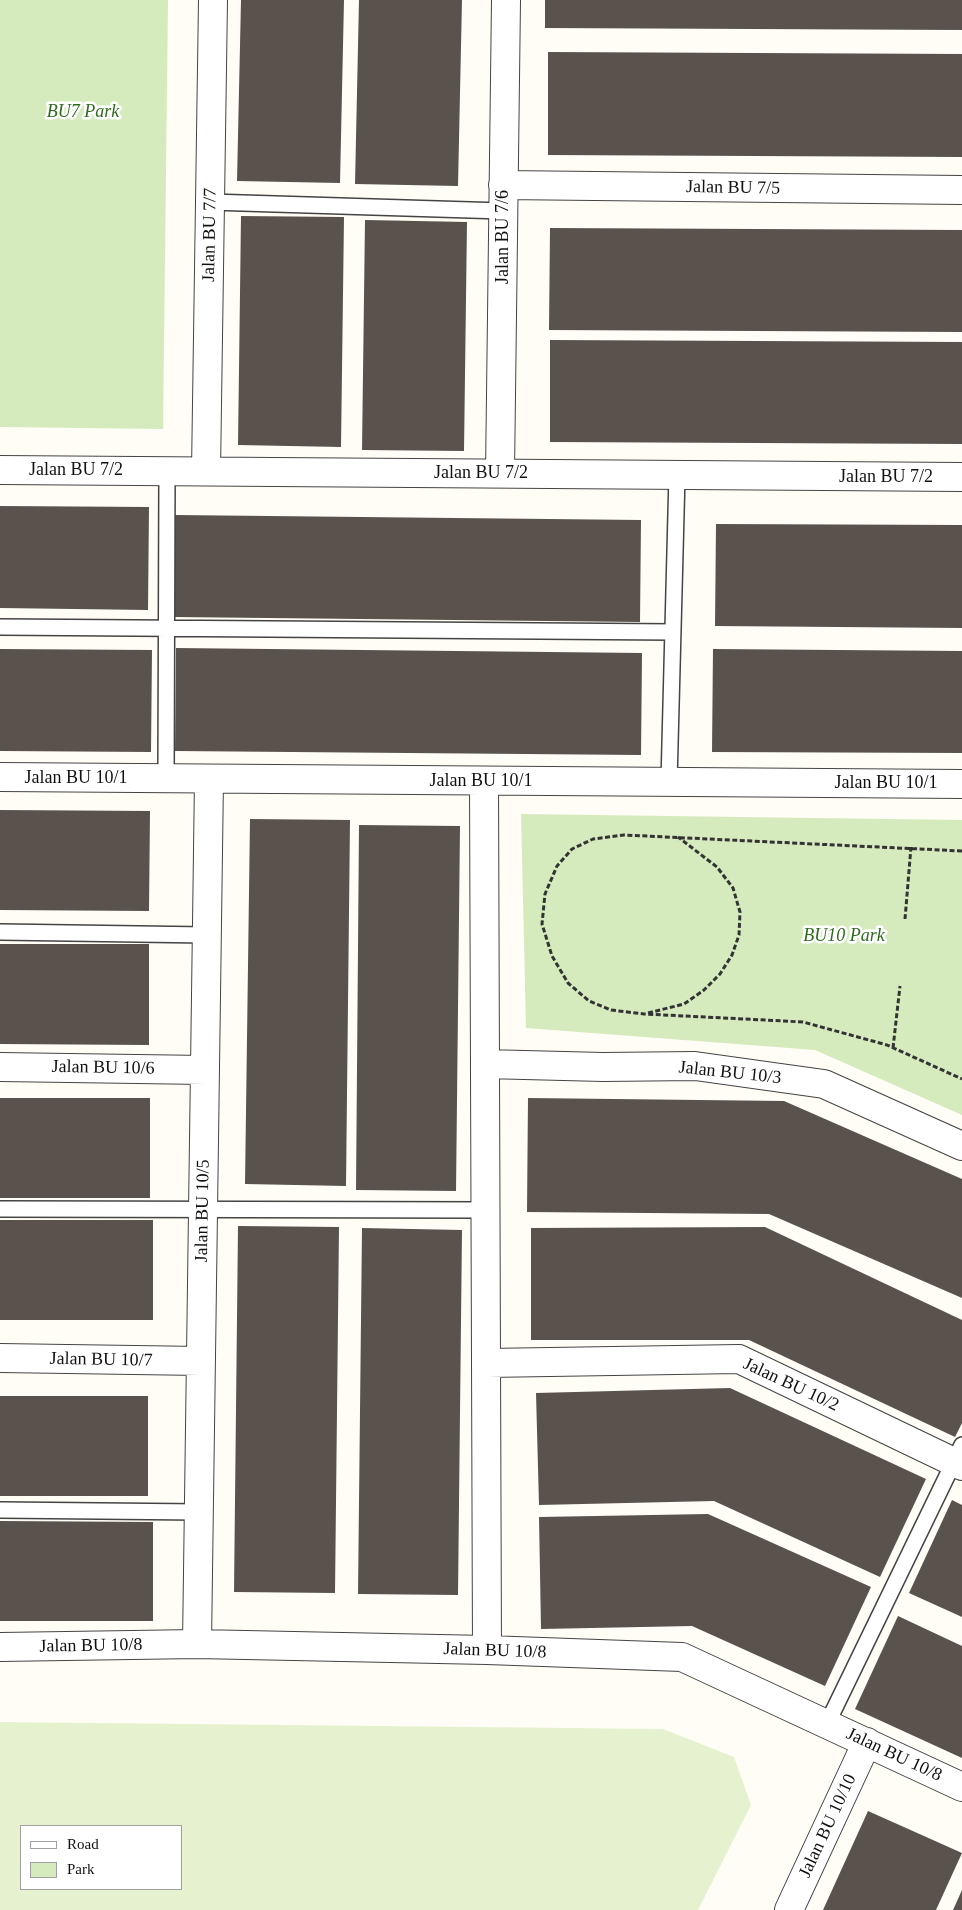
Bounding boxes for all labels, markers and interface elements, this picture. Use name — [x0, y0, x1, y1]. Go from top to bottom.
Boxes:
park label: BU7 Park — [47, 101, 119, 123]
street label: Jalan BU 7/5 — [686, 176, 780, 200]
street label: Jalan BU 7/7 — [198, 188, 222, 282]
street label: Jalan BU 7/6 — [492, 190, 514, 284]
street label: Jalan BU 7/2 — [29, 459, 123, 481]
street label: Jalan BU 7/2 — [434, 462, 528, 484]
street label: Jalan BU 7/2 — [839, 466, 933, 488]
street label: Jalan BU 10/1 — [25, 767, 127, 789]
street label: Jalan BU 10/1 — [430, 770, 532, 792]
street label: Jalan BU 10/1 — [835, 772, 937, 794]
park label: BU10 Park — [803, 925, 885, 947]
street label: Jalan BU 10/6 — [51, 1056, 155, 1080]
street label: Jalan BU 10/3 — [678, 1057, 782, 1089]
street label: Jalan BU 10/5 — [191, 1159, 215, 1263]
street label: Jalan BU 10/7 — [49, 1348, 153, 1372]
street label: Jalan BU 10/2 — [740, 1353, 842, 1417]
street label: Jalan BU 10/8 — [39, 1634, 143, 1658]
street label: Jalan BU 10/8 — [443, 1638, 547, 1664]
street label: Jalan BU 10/8 — [843, 1723, 945, 1787]
street label: Jalan BU 10/10 — [795, 1771, 861, 1881]
legend — [20, 1825, 182, 1890]
text: Road — [67, 1836, 99, 1852]
text: Park — [67, 1861, 95, 1877]

